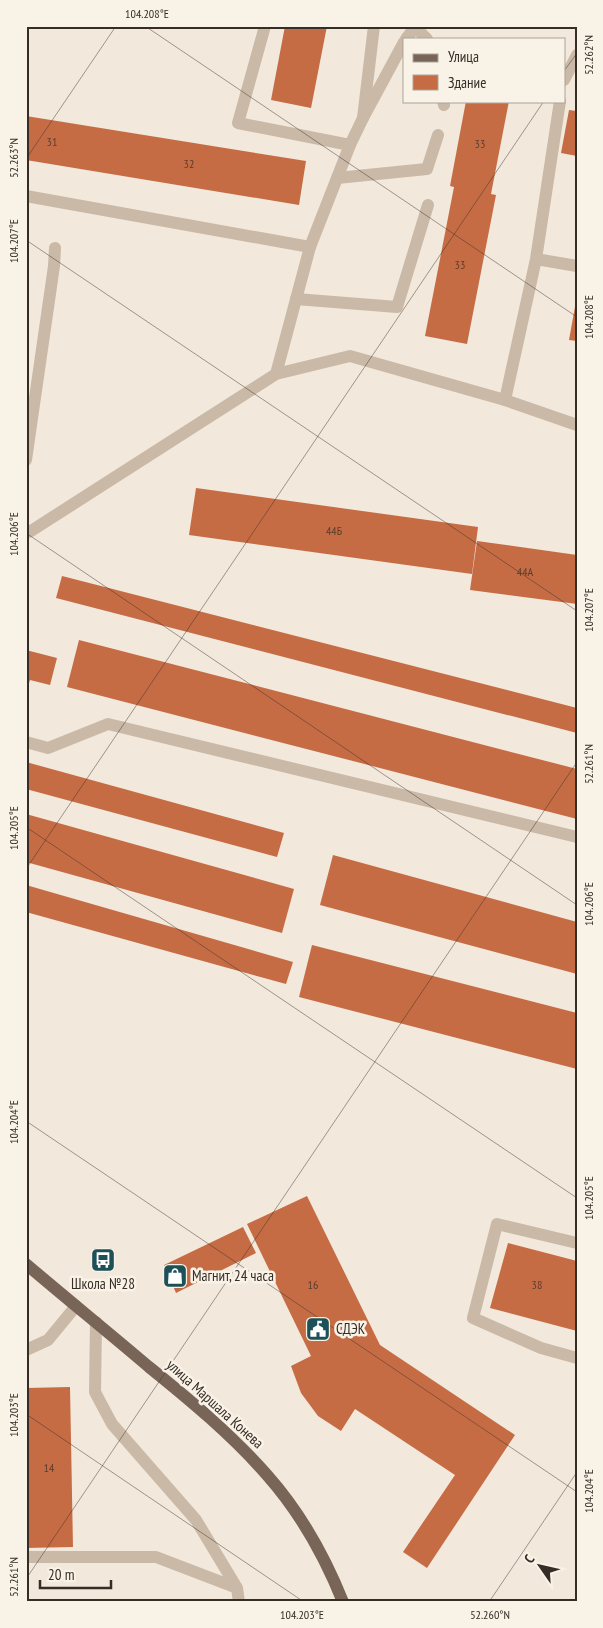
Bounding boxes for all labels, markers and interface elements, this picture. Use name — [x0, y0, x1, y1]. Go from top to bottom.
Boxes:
text: 104.208°E — [125, 6, 169, 21]
text: 52.262°N — [581, 35, 596, 75]
legend — [403, 38, 566, 102]
text: Улица — [448, 47, 479, 66]
text: Здание — [448, 73, 486, 92]
house number: 31 — [47, 134, 57, 149]
house number: 33 — [475, 136, 485, 151]
text: 52.263°N — [6, 138, 21, 178]
house number: 32 — [184, 156, 194, 171]
text: 104.207°E — [6, 219, 21, 263]
house number: 33 — [455, 257, 465, 272]
text: 104.208°E — [581, 295, 596, 339]
text: 104.206°E — [6, 512, 21, 556]
house number: 44Б — [326, 523, 342, 538]
house number: 44А — [517, 564, 534, 579]
text: 104.207°E — [581, 588, 596, 632]
text: 52.261°N — [581, 744, 596, 784]
text: 104.205°E — [6, 806, 21, 850]
text: 104.206°E — [581, 882, 596, 926]
text: 104.204°E — [6, 1100, 21, 1144]
text: 104.205°E — [581, 1176, 596, 1220]
bus stop icon: Школа №28 — [90, 1247, 116, 1273]
shop icon: Магнит, 24 часа — [162, 1263, 188, 1289]
place label: Магнит, 24 часа — [192, 1266, 274, 1285]
place label: Школа №28 — [71, 1274, 135, 1293]
house number: 16 — [308, 1277, 318, 1292]
house number: 38 — [532, 1277, 542, 1292]
public building icon: СДЭК — [305, 1316, 331, 1342]
place label: СДЭК — [336, 1319, 366, 1338]
street label: улица Маршала Конева — [163, 1355, 268, 1452]
text: 104.203°E — [6, 1393, 21, 1437]
house number: 14 — [44, 1460, 55, 1475]
text: 104.204°E — [581, 1469, 596, 1513]
north arrow — [516, 1540, 566, 1590]
text: С — [520, 1551, 539, 1566]
text: 52.261°N — [6, 1557, 21, 1597]
scale bar — [40, 1558, 111, 1590]
text: 20 m — [48, 1565, 74, 1584]
text: 104.203°E — [280, 1607, 324, 1622]
text: 52.260°N — [470, 1607, 510, 1622]

